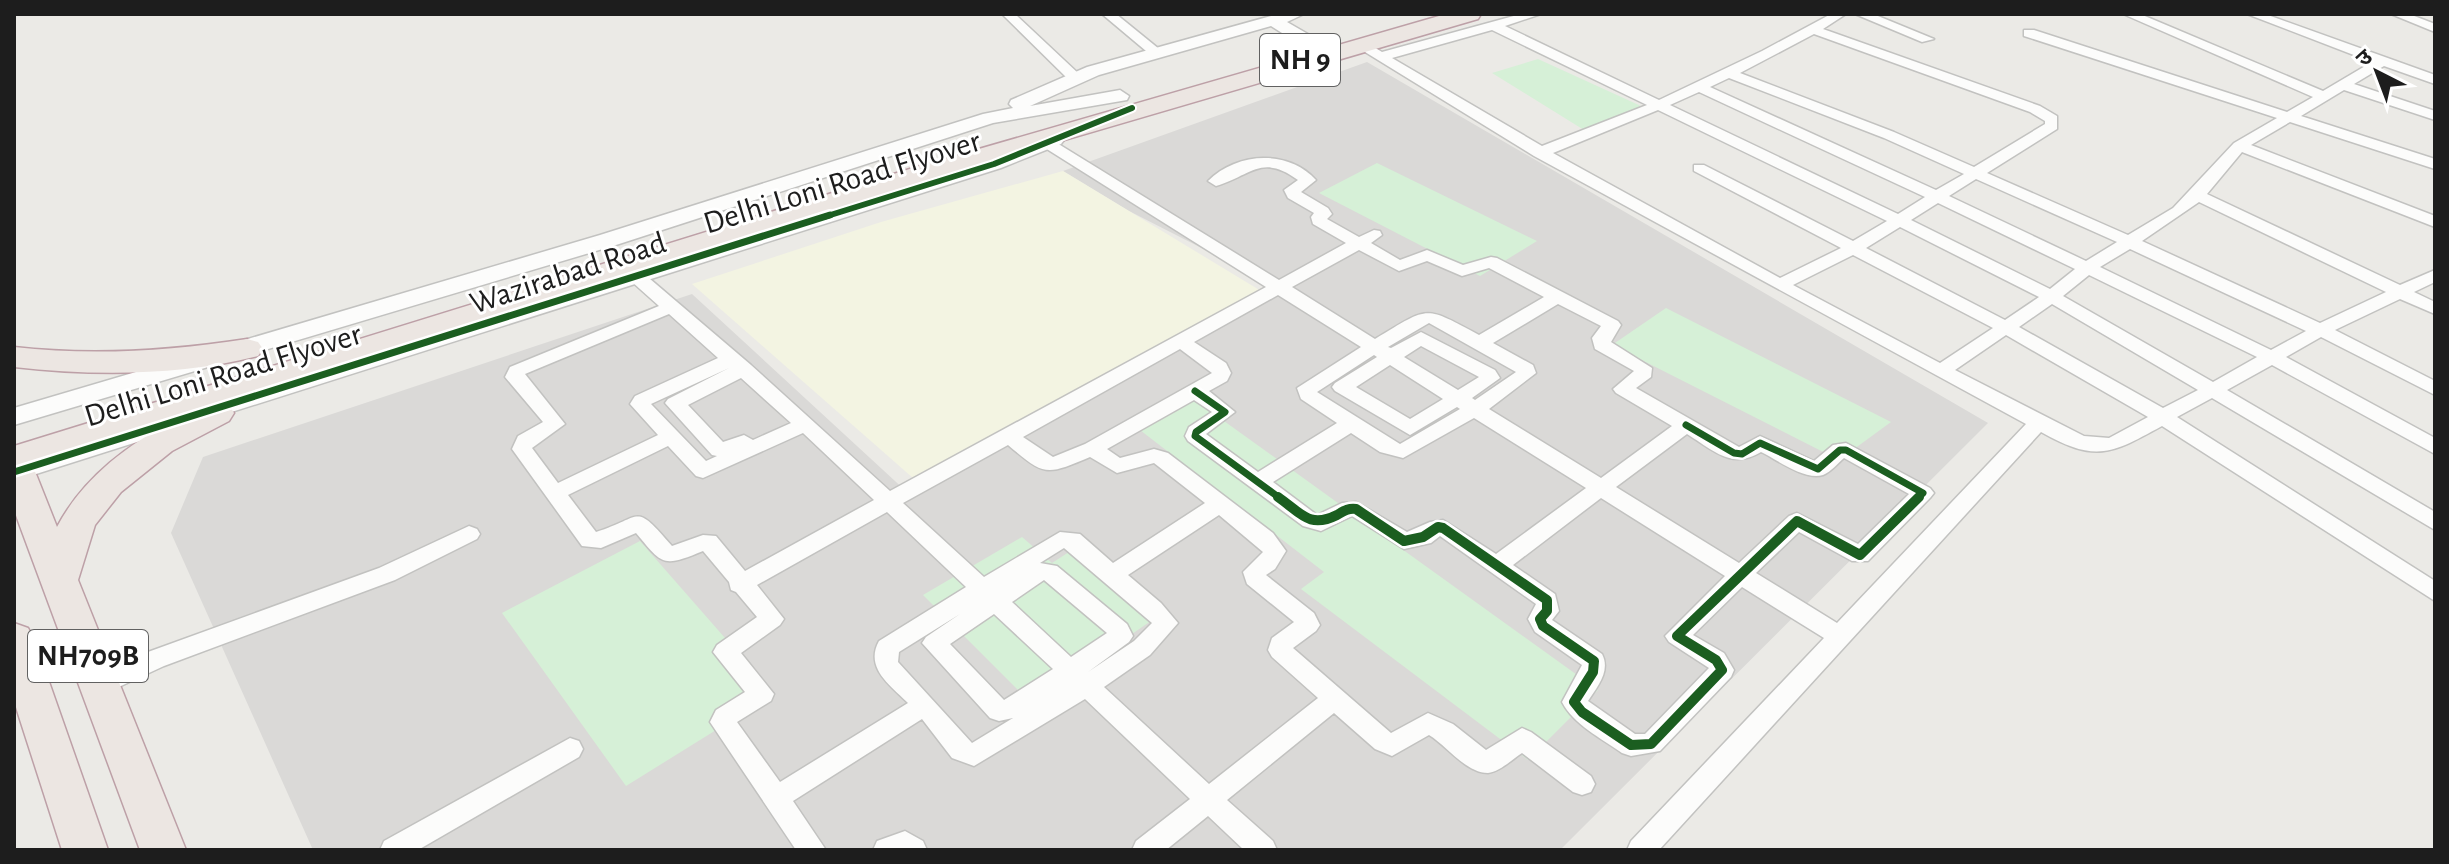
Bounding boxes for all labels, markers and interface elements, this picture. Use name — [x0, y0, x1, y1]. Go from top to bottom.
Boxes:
north arrow — [2337, 32, 2417, 112]
road number: NH 9 — [1260, 34, 1340, 86]
text: उ — [2352, 45, 2377, 70]
street label: Delhi Loni Road Flyover — [700, 124, 985, 239]
street label: Wazirabad Road — [466, 226, 670, 320]
street label: Delhi Loni Road Flyover — [81, 317, 366, 432]
road number: NH709B — [28, 630, 148, 682]

